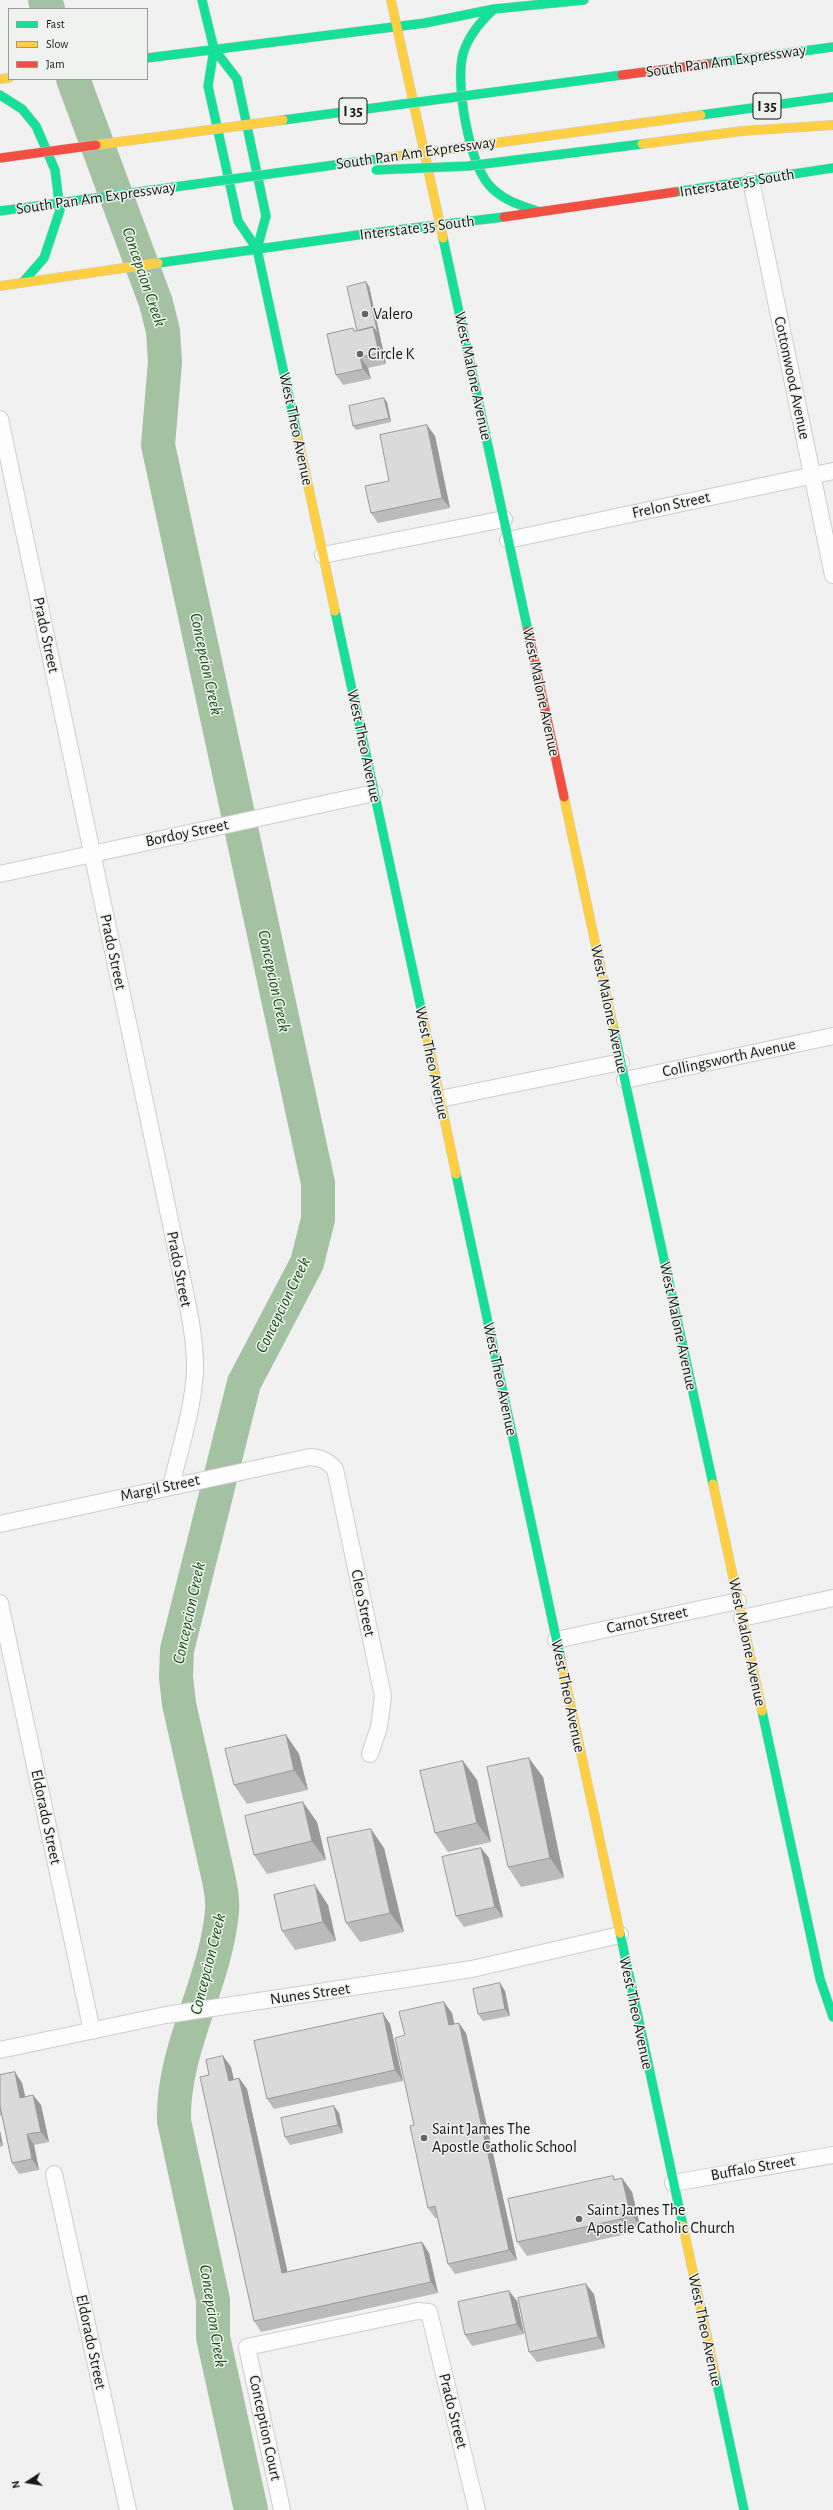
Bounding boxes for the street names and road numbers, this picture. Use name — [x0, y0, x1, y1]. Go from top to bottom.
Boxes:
street label: South Pan Am Expressway — [645, 40, 807, 82]
road number: I 35 — [753, 93, 781, 119]
road number: I 35 — [339, 98, 367, 124]
street label: South Pan Am Expressway — [335, 132, 497, 174]
street label: Interstate 35 South — [678, 164, 796, 202]
street label: South Pan Am Expressway — [15, 177, 177, 219]
street label: Interstate 35 South — [358, 211, 476, 245]
street label: West Malone Avenue — [450, 310, 496, 442]
street label: Cottonwood Avenue — [770, 315, 814, 441]
street label: West Theo Avenue — [275, 371, 317, 487]
street label: Frelon Street — [630, 487, 712, 523]
street label: Prado Street — [29, 595, 63, 675]
street label: West Malone Avenue — [518, 626, 564, 758]
street label: West Theo Avenue — [343, 688, 385, 804]
street label: Bordoy Street — [144, 815, 230, 851]
street label: Prado Street — [96, 912, 130, 992]
street label: West Malone Avenue — [586, 943, 632, 1075]
street label: West Theo Avenue — [411, 1005, 453, 1121]
street label: Collingsworth Avenue — [661, 1035, 797, 1081]
street label: Prado Street — [162, 1229, 196, 1309]
street label: West Malone Avenue — [655, 1260, 701, 1392]
street label: West Theo Avenue — [479, 1321, 521, 1437]
street label: Margil Street — [118, 1470, 202, 1506]
street label: Cleo Street — [347, 1568, 379, 1638]
street label: West Malone Avenue — [724, 1576, 770, 1708]
street label: Carnot Street — [605, 1602, 689, 1638]
street label: West Theo Avenue — [547, 1638, 589, 1754]
street label: Eldorado Street — [27, 1768, 65, 1866]
street label: West Theo Avenue — [615, 1955, 657, 2071]
street label: Nunes Street — [269, 1979, 351, 2009]
street label: Buffalo Street — [709, 2151, 797, 2185]
street label: West Theo Avenue — [684, 2272, 726, 2388]
street label: Eldorado Street — [72, 2293, 110, 2391]
street label: Prado Street — [434, 2371, 472, 2451]
street label: Conception Court — [244, 2374, 286, 2482]

